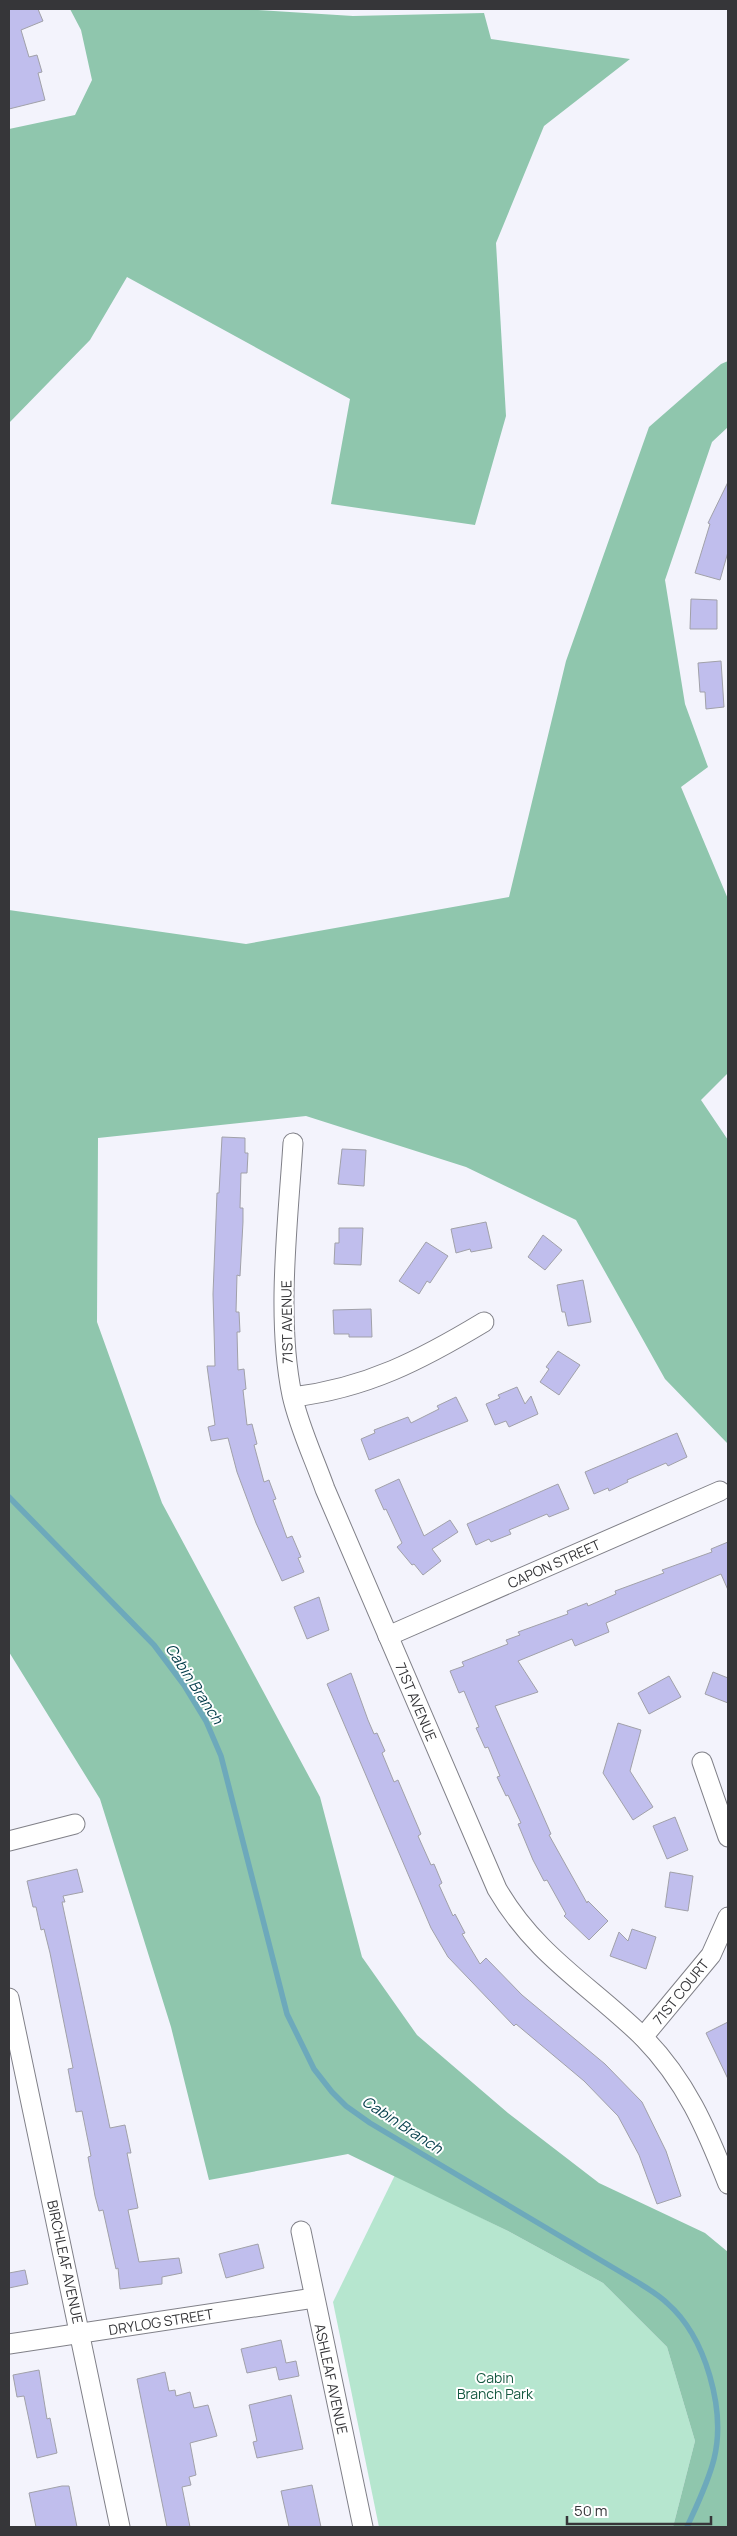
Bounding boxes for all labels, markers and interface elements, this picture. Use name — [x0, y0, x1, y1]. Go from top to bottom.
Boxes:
street label: 71ST AVENUE — [276, 1280, 297, 1364]
street label: CAPON STREET — [504, 1534, 604, 1592]
water label: Cabin Branch — [161, 1639, 229, 1729]
street label: 71ST AVENUE — [391, 1660, 442, 1744]
street label: 71ST COURT — [648, 1955, 713, 2028]
water label: Cabin Branch — [358, 2091, 448, 2159]
street label: BIRCHLEAF AVENUE — [43, 2198, 88, 2325]
street label: DRYLOG STREET — [107, 2304, 215, 2339]
street label: ASHLEAF AVENUE — [311, 2322, 352, 2436]
park label: Cabin Branch Park — [457, 2368, 534, 2403]
scale bar — [567, 2494, 711, 2526]
text: 50 m — [574, 2500, 608, 2521]

